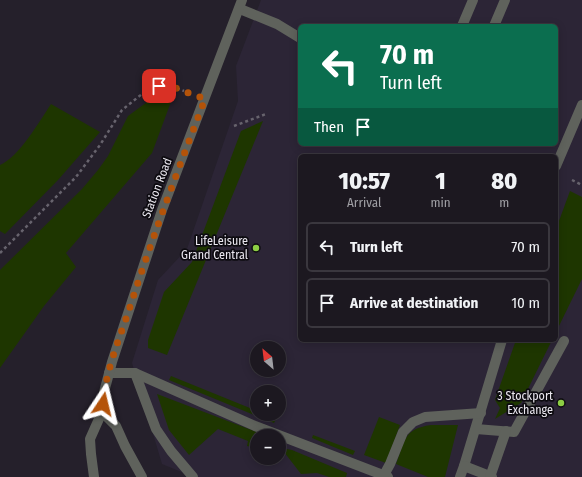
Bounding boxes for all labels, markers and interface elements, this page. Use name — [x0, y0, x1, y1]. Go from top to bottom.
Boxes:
text: 70 m — [380, 38, 434, 71]
icon: left — [314, 40, 366, 92]
pin — [142, 69, 176, 103]
text: Turn left — [380, 72, 442, 94]
icon: arrive — [148, 75, 170, 97]
icon: arrive — [352, 116, 374, 138]
text: Then — [314, 118, 344, 136]
street label: Station Road — [139, 156, 175, 220]
text: 10:57 — [339, 167, 390, 195]
text: 1 — [435, 167, 446, 195]
text: 80 — [491, 167, 517, 195]
text: Arrival — [347, 195, 381, 210]
text: min — [430, 195, 451, 210]
text: m — [499, 195, 509, 210]
place label: LifeLeisure Grand Central — [181, 234, 248, 262]
icon: left — [316, 236, 338, 258]
text: Turn left — [350, 238, 403, 256]
text: 70 m — [511, 238, 540, 256]
marker: LifeLeisure Grand Central — [251, 243, 261, 253]
icon: arrive — [316, 292, 338, 314]
text: Arrive at destination — [350, 294, 478, 312]
text: 10 m — [511, 294, 540, 312]
north arrow — [250, 341, 286, 377]
map controls — [250, 341, 286, 465]
position arrow — [82, 383, 124, 425]
button: + — [250, 385, 286, 421]
place label: 3 Stockport Exchange — [497, 389, 553, 417]
marker: 3 Stockport Exchange — [556, 398, 566, 408]
button: − — [250, 429, 286, 465]

